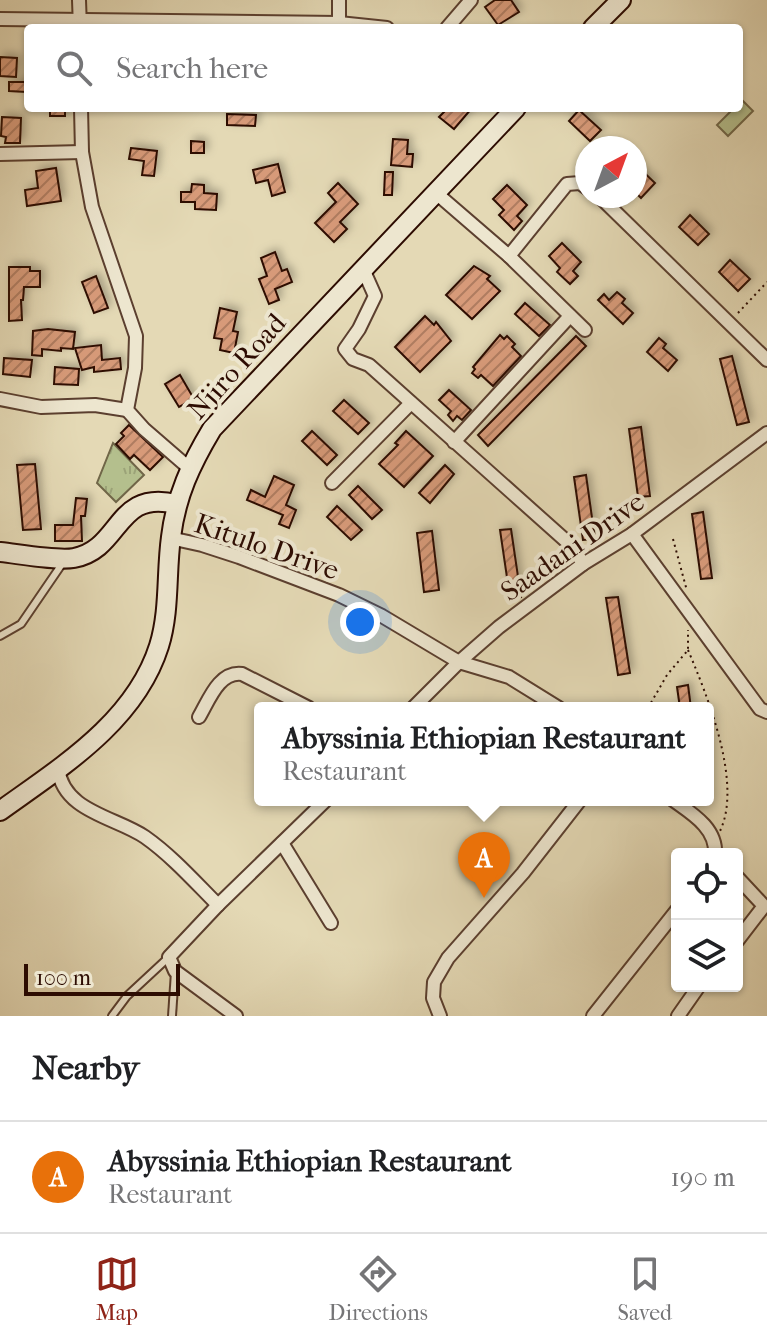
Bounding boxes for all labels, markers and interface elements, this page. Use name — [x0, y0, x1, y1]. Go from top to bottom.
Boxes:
search box — [24, 24, 743, 112]
icon: search — [52, 46, 96, 90]
text: Search here — [116, 51, 268, 86]
north arrow — [575, 136, 647, 208]
street label: Njiro Road — [180, 306, 293, 426]
street label: Saadani Drive — [494, 485, 650, 608]
street label: Kitulo Drive — [190, 506, 343, 587]
your location — [340, 602, 380, 642]
popup — [254, 702, 714, 806]
text: Abyssinia Ethiopian Restaurant — [282, 721, 686, 756]
text: Restaurant — [282, 756, 406, 787]
pin: A — [458, 832, 510, 898]
map controls — [671, 848, 743, 992]
button: locate — [671, 848, 743, 920]
button: layers — [671, 920, 743, 992]
scale bar — [24, 960, 180, 996]
text: 100 m — [36, 965, 91, 991]
text: Nearby — [32, 1048, 139, 1088]
text: Abyssinia Ethiopian Restaurant — [108, 1144, 512, 1179]
text: A — [50, 1162, 66, 1193]
text: 190 m — [671, 1162, 735, 1193]
text: Restaurant — [108, 1179, 232, 1210]
tab: Map — [95, 1252, 139, 1326]
tab: Directions — [329, 1252, 428, 1326]
tab: Saved — [618, 1252, 672, 1326]

